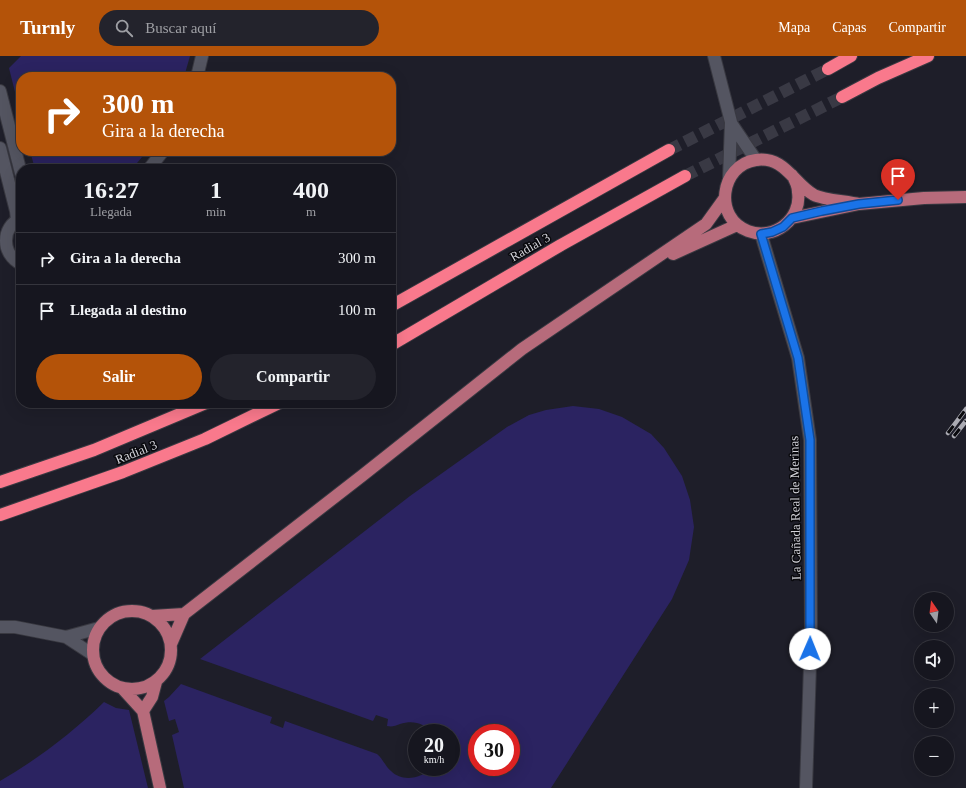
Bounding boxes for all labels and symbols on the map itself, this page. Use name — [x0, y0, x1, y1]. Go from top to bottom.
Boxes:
pin — [881, 159, 915, 200]
street label: Radial 3 — [507, 230, 553, 264]
street label: La Cañada Real de Merinas — [786, 436, 804, 580]
street label: Radial 3 — [113, 437, 159, 467]
north arrow — [914, 592, 954, 632]
position arrow — [789, 628, 831, 670]
speed limit sign: 30 — [468, 724, 520, 776]

